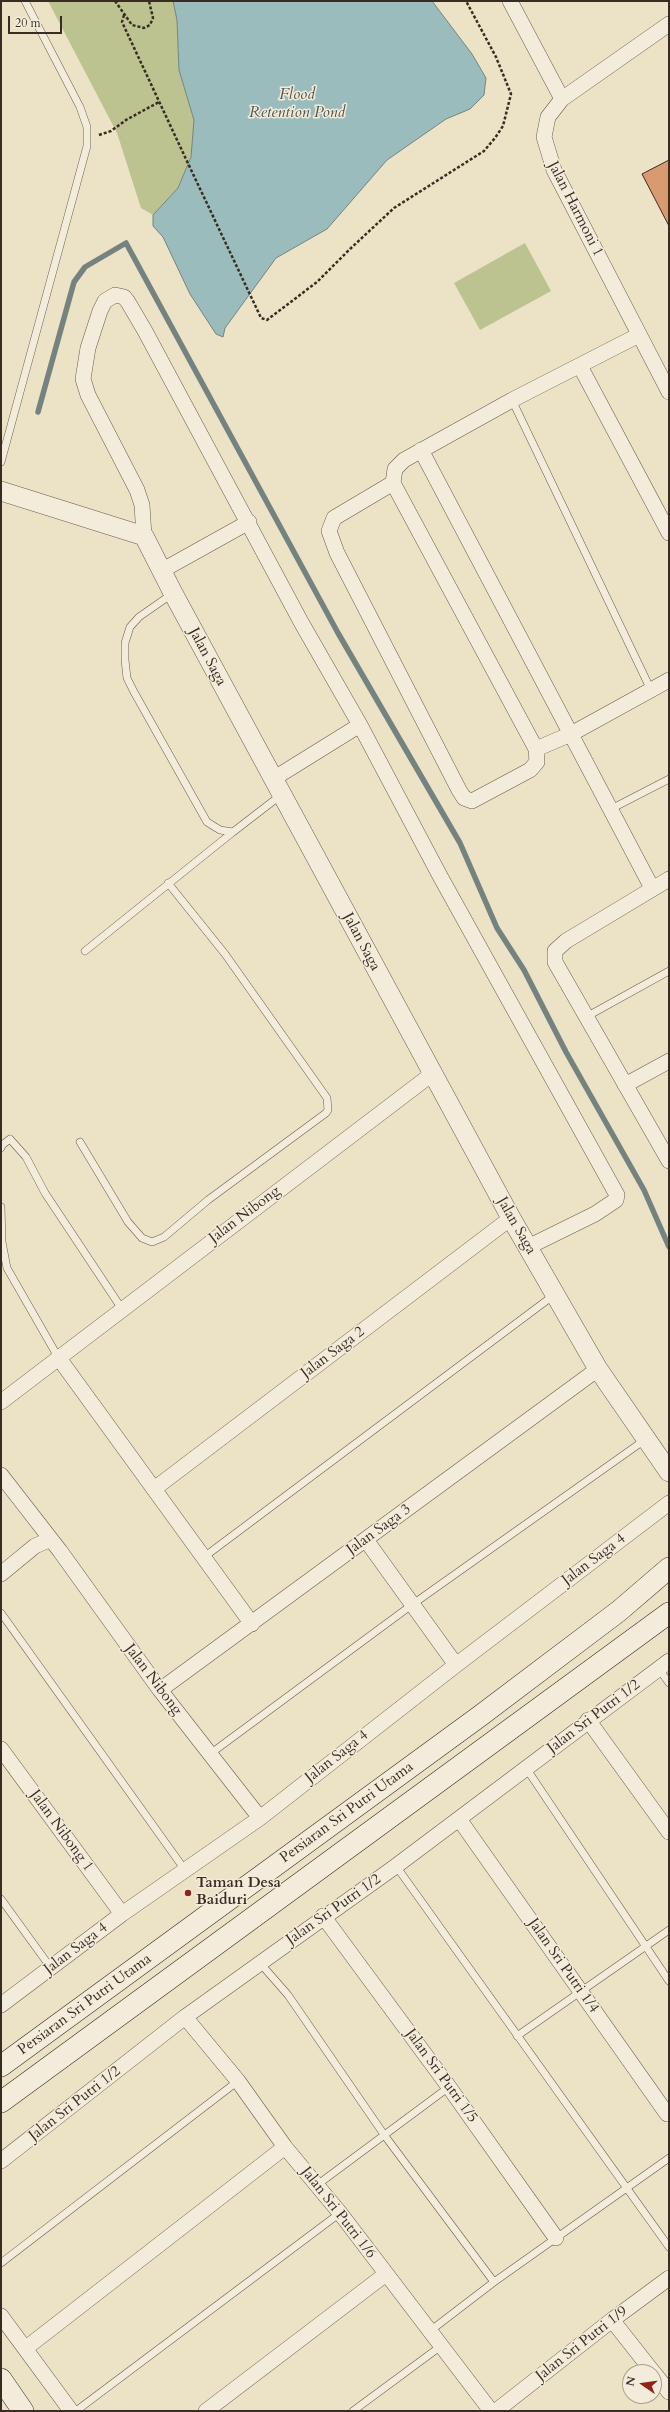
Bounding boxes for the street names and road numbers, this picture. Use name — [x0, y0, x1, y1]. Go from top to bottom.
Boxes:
street label: Jalan Harmoni 1 — [543, 159, 607, 259]
street label: Jalan Saga — [184, 625, 230, 689]
street label: Jalan Saga — [338, 910, 384, 974]
street label: Jalan Nibong — [206, 1182, 284, 1248]
street label: Jalan Saga — [492, 1194, 540, 1258]
street label: Jalan Saga 2 — [298, 1323, 368, 1383]
street label: Jalan Saga 3 — [343, 1501, 415, 1559]
street label: Jalan Saga 4 — [559, 1530, 629, 1590]
street label: Jalan Nibong — [120, 1641, 186, 1719]
street label: Jalan Sri Putri 1/2 — [544, 1676, 644, 1758]
street label: Jalan Saga 4 — [302, 1727, 372, 1787]
street label: Persiaran Sri Putri Utama — [277, 1758, 417, 1868]
street label: Jalan Nibong 1 — [25, 1787, 97, 1875]
street label: Jalan Sri Putri 1/2 — [283, 1871, 385, 1949]
street label: Jalan Sri Putri 1/4 — [524, 1915, 602, 2017]
street label: Jalan Saga 4 — [41, 1919, 111, 1979]
street label: Persiaran Sri Putri Utama — [15, 1950, 155, 2060]
street label: Jalan Sri Putri 1/5 — [401, 2026, 481, 2126]
street label: Jalan Sri Putri 1/2 — [26, 2063, 124, 2145]
street label: Jalan Sri Putri 1/6 — [297, 2164, 379, 2262]
street label: Jalan Sri Putri 1/9 — [533, 2303, 631, 2385]

